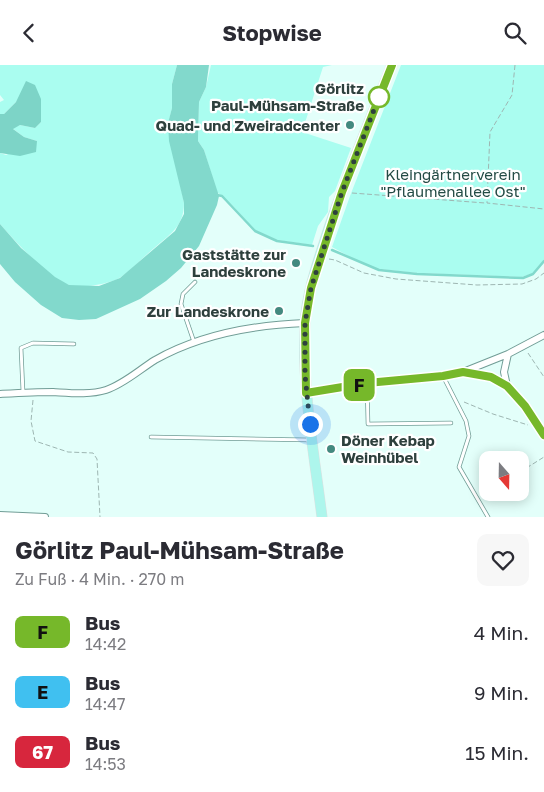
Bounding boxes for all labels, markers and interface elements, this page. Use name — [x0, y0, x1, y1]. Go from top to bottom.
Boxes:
icon: back — [15, 19, 43, 47]
text: Stopwise — [222, 19, 322, 46]
icon: search — [501, 19, 529, 47]
place label: Görlitz Paul-Mühsam-Straße — [211, 79, 364, 114]
marker: Görlitz Paul-Mühsam-Straße — [368, 86, 390, 108]
place label: Quad- und Zweiradcenter — [156, 116, 340, 134]
marker: Quad- und Zweiradcenter — [344, 119, 356, 131]
park label: Kleingärtnerverein "Pflaumenallee Ost" — [381, 165, 525, 200]
place label: Gaststätte zur Landeskrone — [182, 245, 286, 280]
marker: Gaststätte zur Landeskrone — [290, 257, 302, 269]
place label: Zur Landeskrone — [147, 302, 269, 320]
marker: Zur Landeskrone — [273, 305, 285, 317]
line badge: F — [343, 369, 375, 401]
text: F — [354, 374, 364, 396]
your location — [298, 412, 323, 437]
place label: Döner Kebap Weinhübel — [341, 431, 435, 466]
marker: Döner Kebap Weinhübel — [325, 443, 337, 455]
north arrow — [479, 451, 529, 501]
map controls — [479, 451, 529, 501]
button: heart — [477, 534, 529, 586]
text: Görlitz Paul-Mühsam-Straße — [15, 535, 344, 564]
text: Zu Fuß · 4 Min. · 270 m — [15, 569, 184, 589]
text: Bus — [85, 611, 120, 634]
text: F — [37, 621, 48, 643]
text: 4 Min. — [474, 621, 529, 644]
text: 14:42 — [85, 634, 126, 654]
text: Bus — [85, 671, 120, 694]
text: E — [37, 681, 48, 703]
text: 9 Min. — [474, 681, 529, 704]
text: 14:47 — [85, 694, 126, 714]
text: Bus — [85, 731, 120, 754]
text: 67 — [32, 741, 53, 763]
text: 15 Min. — [465, 741, 529, 764]
text: 14:53 — [85, 754, 126, 774]

